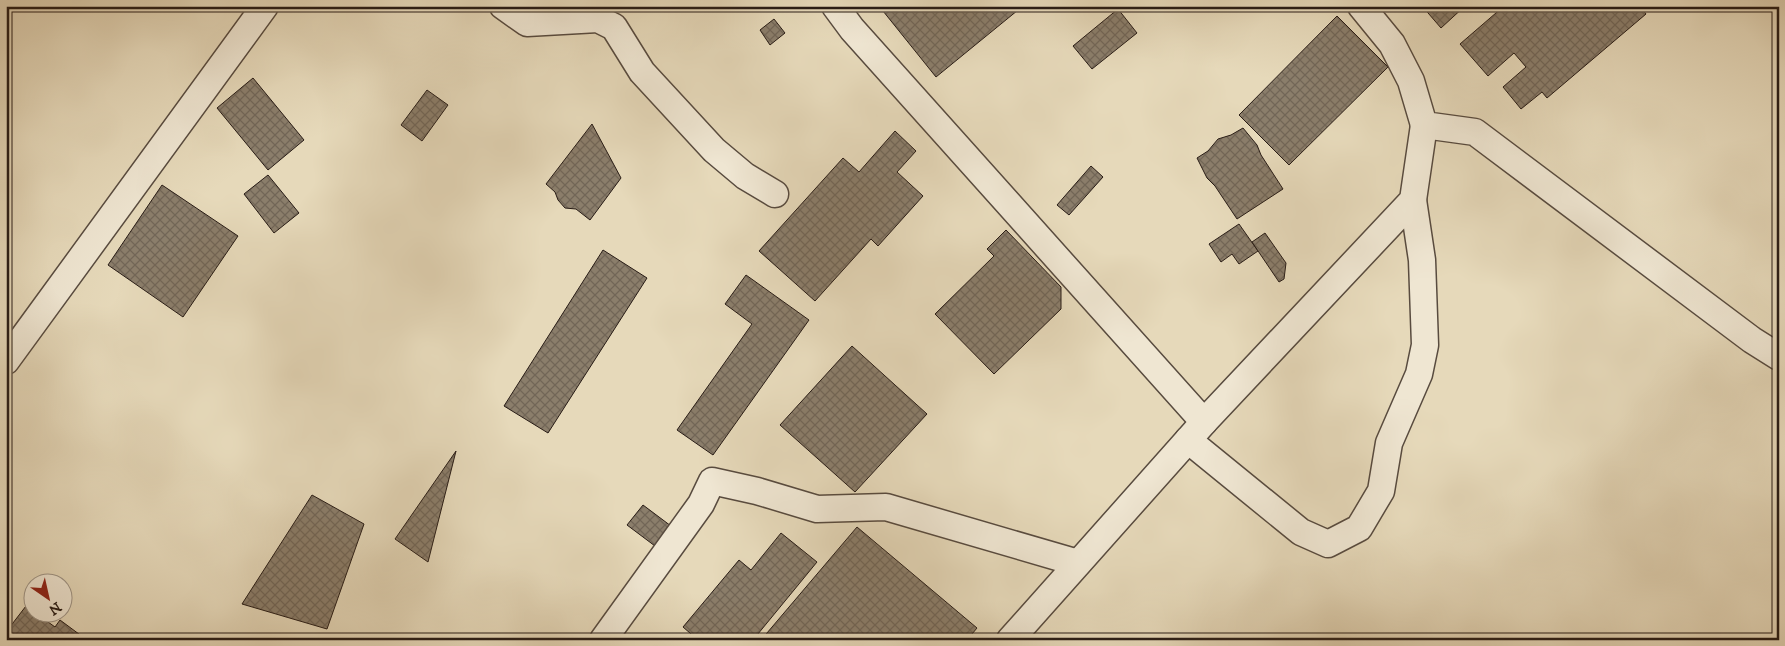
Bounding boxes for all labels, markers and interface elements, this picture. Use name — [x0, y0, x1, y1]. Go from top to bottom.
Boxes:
north arrow — [22, 574, 72, 624]
text: N — [44, 597, 65, 619]

